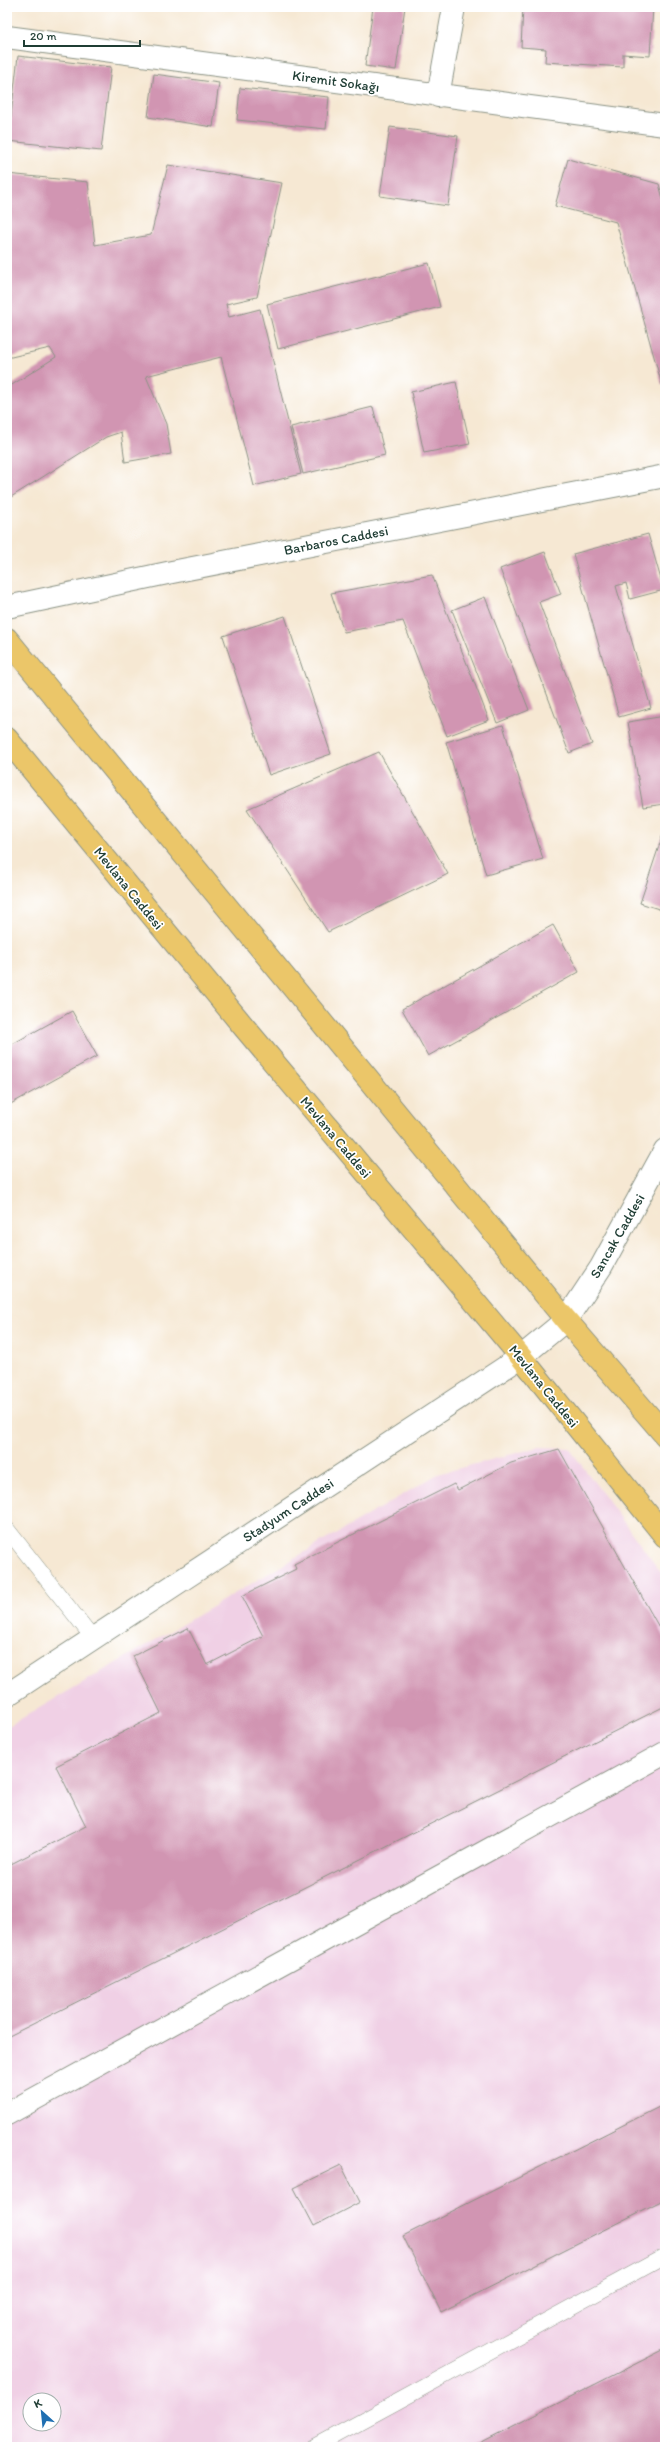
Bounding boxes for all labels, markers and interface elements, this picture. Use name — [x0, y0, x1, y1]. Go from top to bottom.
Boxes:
scale bar — [24, 22, 140, 48]
text: 20 m — [30, 29, 57, 43]
street label: Kiremit Sokağı — [291, 67, 381, 96]
street label: Barbaros Caddesi — [282, 522, 390, 559]
street label: Mevlana Caddesi — [90, 844, 167, 933]
street label: Mevlana Caddesi — [297, 1093, 375, 1182]
street label: Sancak Caddesi — [586, 1191, 648, 1282]
street label: Mevlana Caddesi — [505, 1342, 582, 1431]
street label: Stadyum Caddesi — [240, 1475, 337, 1546]
north arrow — [22, 2392, 62, 2432]
text: K — [32, 2396, 45, 2411]

